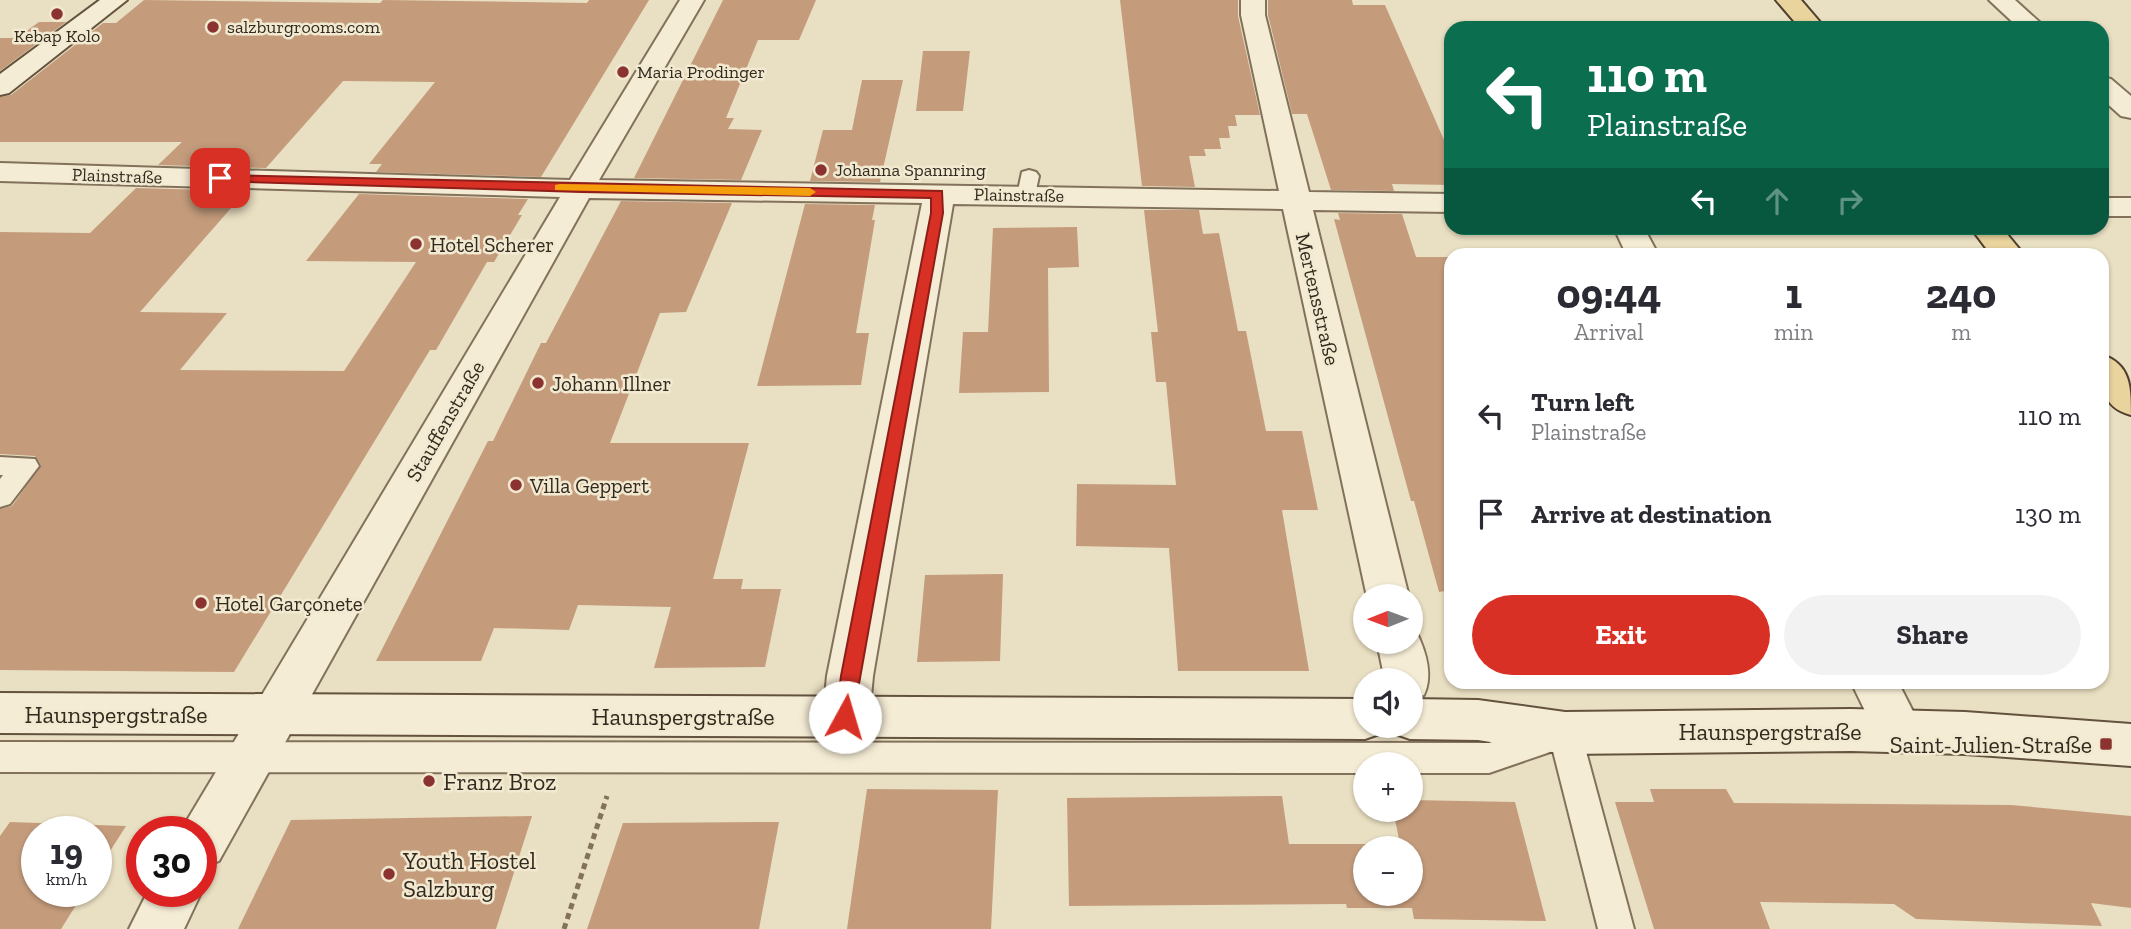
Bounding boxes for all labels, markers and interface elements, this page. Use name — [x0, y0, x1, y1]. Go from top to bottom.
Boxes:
marker: Kebap Kolo — [49, 6, 65, 22]
place label: salzburgrooms.com — [227, 16, 381, 38]
marker: salzburgrooms.com — [205, 19, 221, 35]
place label: Kebap Kolo — [14, 25, 100, 47]
text: 110 m — [1587, 46, 1707, 105]
icon: left — [1472, 49, 1563, 140]
place label: Maria Prodinger — [637, 61, 765, 83]
marker: Maria Prodinger — [615, 64, 631, 80]
text: Plainstraße — [1587, 106, 1747, 144]
pin — [190, 148, 250, 208]
icon: arrive — [201, 159, 239, 197]
place label: Johanna Spannring — [835, 159, 986, 181]
marker: Johanna Spannring — [813, 162, 829, 178]
street label: Plainstraße — [72, 163, 162, 189]
icon: left — [1685, 182, 1723, 220]
icon: ahead — [1758, 182, 1796, 220]
icon: right — [1831, 182, 1869, 220]
street label: Plainstraße — [974, 183, 1064, 207]
street label: Mertensstraße — [1291, 230, 1345, 368]
place label: Hotel Scherer — [430, 232, 554, 257]
marker: Hotel Scherer — [408, 236, 424, 252]
text: 09:44 — [1556, 268, 1661, 319]
text: 1 — [1785, 268, 1802, 319]
text: 240 — [1926, 268, 1997, 319]
text: Arrival — [1574, 318, 1644, 346]
text: min — [1774, 318, 1813, 346]
text: m — [1951, 318, 1971, 346]
street label: Stauffenstraße — [400, 356, 490, 486]
place label: Johann Illner — [552, 371, 671, 396]
marker: Johann Illner — [530, 375, 546, 391]
text: Turn left — [1531, 386, 1634, 418]
icon: left — [1472, 397, 1510, 435]
text: 110 m — [2018, 400, 2081, 432]
text: Plainstraße — [1531, 418, 1646, 446]
place label: Villa Geppert — [529, 473, 649, 498]
marker: Villa Geppert — [508, 477, 524, 493]
icon: arrive — [1472, 495, 1510, 533]
text: Arrive at destination — [1531, 498, 1771, 530]
text: 130 m — [2015, 498, 2081, 530]
north arrow — [1353, 584, 1423, 654]
map controls — [1353, 584, 1423, 906]
place label: Hotel Garçonete — [215, 591, 363, 616]
marker: Hotel Garçonete — [193, 595, 209, 611]
button: Exit — [1472, 595, 1770, 675]
button: Share — [1784, 595, 2081, 675]
button: sound — [1353, 668, 1423, 738]
position arrow — [808, 680, 882, 754]
street label: Haunspergstraße — [25, 700, 207, 729]
street label: Haunspergstraße — [592, 702, 774, 731]
street label: Haunspergstraße — [1679, 717, 1861, 746]
place label: Saint-Julien-Straße — [1890, 730, 2092, 759]
marker: Saint-Julien-Straße — [2098, 736, 2114, 752]
button: + — [1353, 752, 1423, 822]
place label: Franz Broz — [443, 767, 556, 796]
marker: Franz Broz — [421, 773, 437, 789]
speed limit sign: 30 — [126, 816, 217, 907]
text: 19 — [50, 831, 83, 873]
button: − — [1353, 836, 1423, 906]
place label: Youth Hostel Salzburg — [402, 846, 536, 903]
marker: Youth Hostel Salzburg — [381, 866, 397, 882]
text: km/h — [46, 868, 87, 890]

